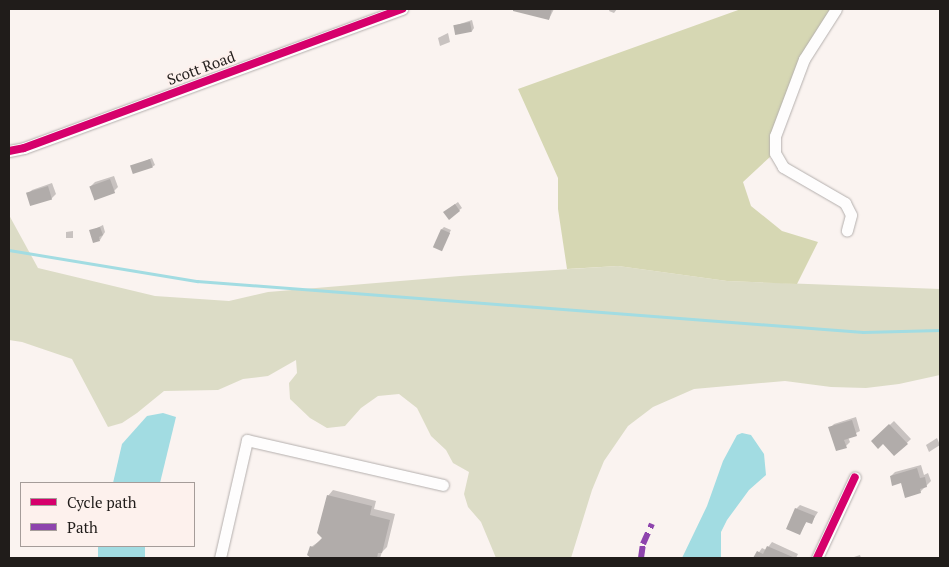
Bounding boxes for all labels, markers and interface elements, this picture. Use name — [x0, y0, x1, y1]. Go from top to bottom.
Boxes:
street label: Scott Road — [165, 47, 237, 89]
legend — [20, 482, 195, 547]
text: Cycle path — [67, 492, 137, 512]
text: Path — [67, 517, 98, 537]

